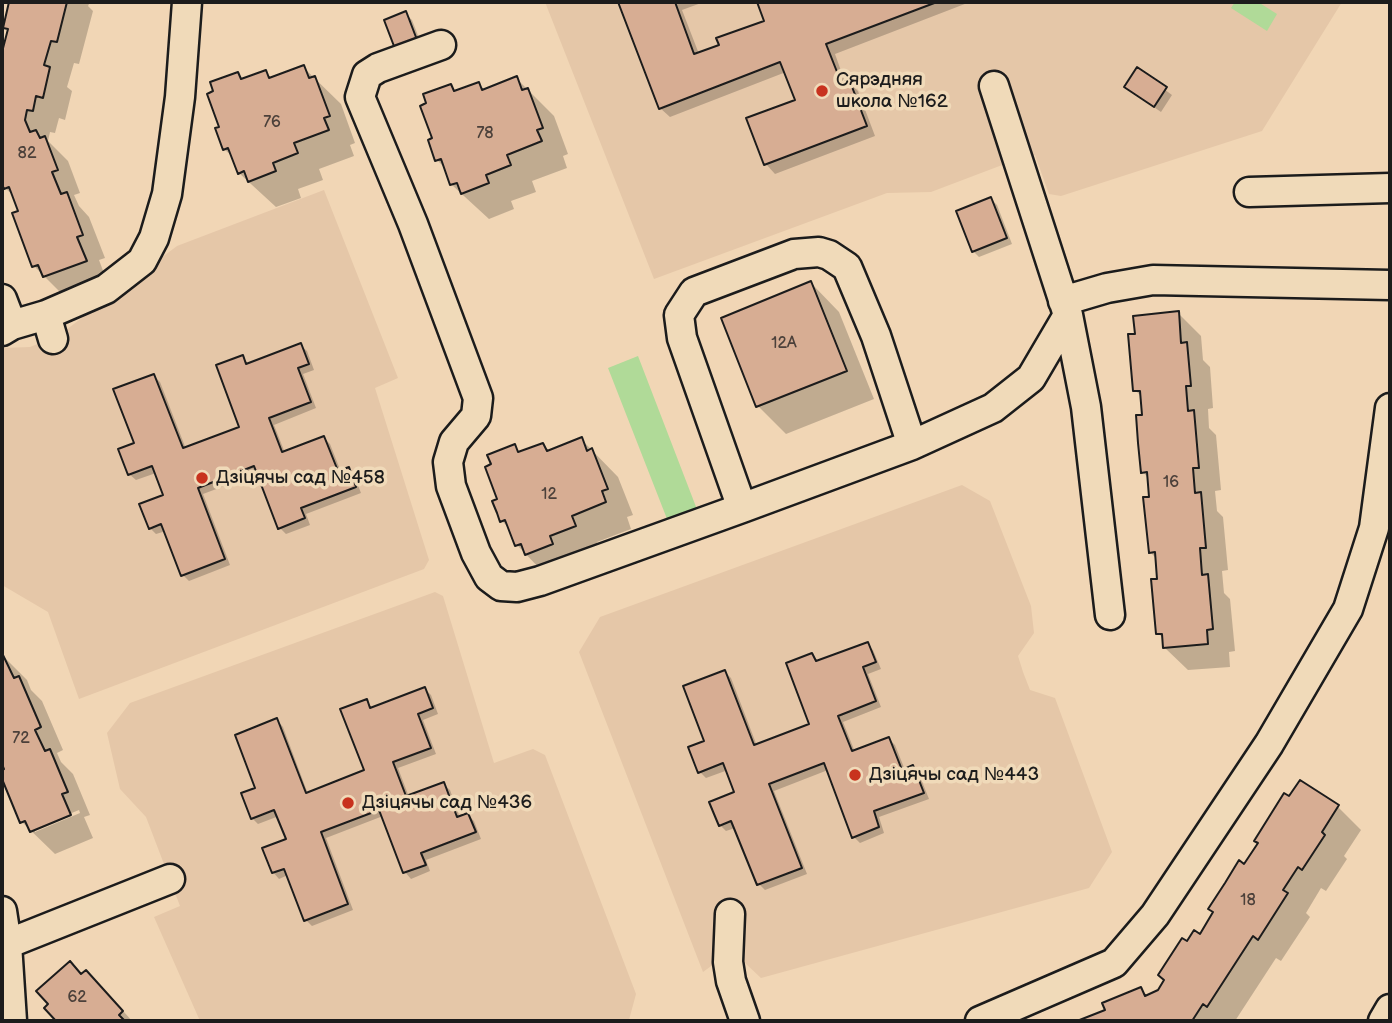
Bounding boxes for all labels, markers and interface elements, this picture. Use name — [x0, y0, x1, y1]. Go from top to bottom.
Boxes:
place label: Сярэдняя школа №162 — [836, 69, 948, 113]
marker: Сярэдняя школа №162 — [814, 83, 830, 99]
house number: 76 — [263, 113, 281, 133]
house number: 78 — [476, 124, 494, 144]
house number: 82 — [18, 144, 36, 164]
house number: 12А — [771, 334, 797, 354]
place label: Дзіцячы сад №458 — [216, 467, 385, 489]
marker: Дзіцячы сад №458 — [194, 470, 210, 486]
house number: 16 — [1163, 473, 1179, 493]
house number: 12 — [541, 485, 557, 505]
house number: 72 — [12, 729, 30, 749]
place label: Дзіцячы сад №443 — [869, 764, 1039, 786]
marker: Дзіцячы сад №443 — [847, 767, 863, 783]
place label: Дзіцячы сад №436 — [362, 792, 532, 814]
marker: Дзіцячы сад №436 — [340, 795, 356, 811]
house number: 18 — [1240, 891, 1256, 911]
house number: 62 — [67, 988, 87, 1008]

